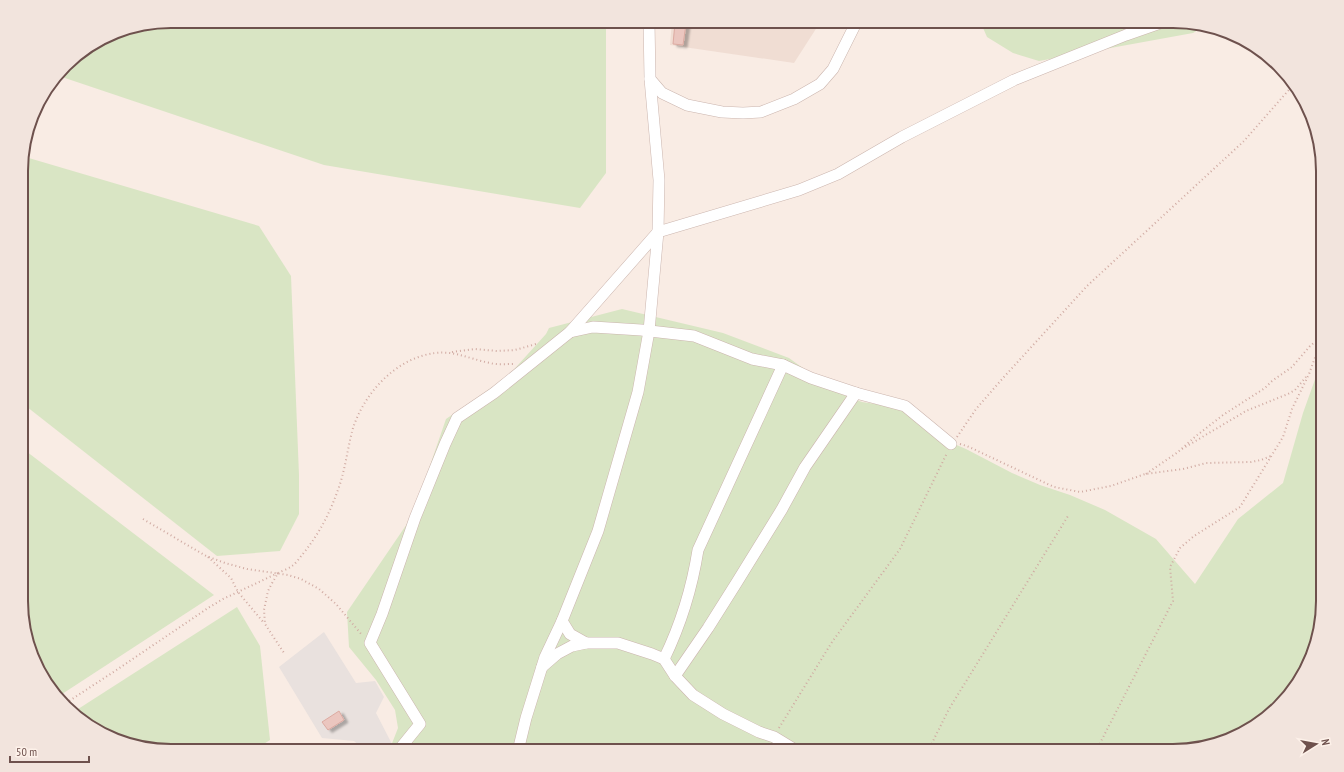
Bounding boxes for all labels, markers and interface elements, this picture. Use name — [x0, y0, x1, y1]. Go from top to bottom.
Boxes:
north arrow — [1296, 724, 1336, 764]
scale bar — [10, 738, 89, 764]
text: N — [1318, 738, 1333, 746]
text: 50 m — [16, 744, 37, 759]

